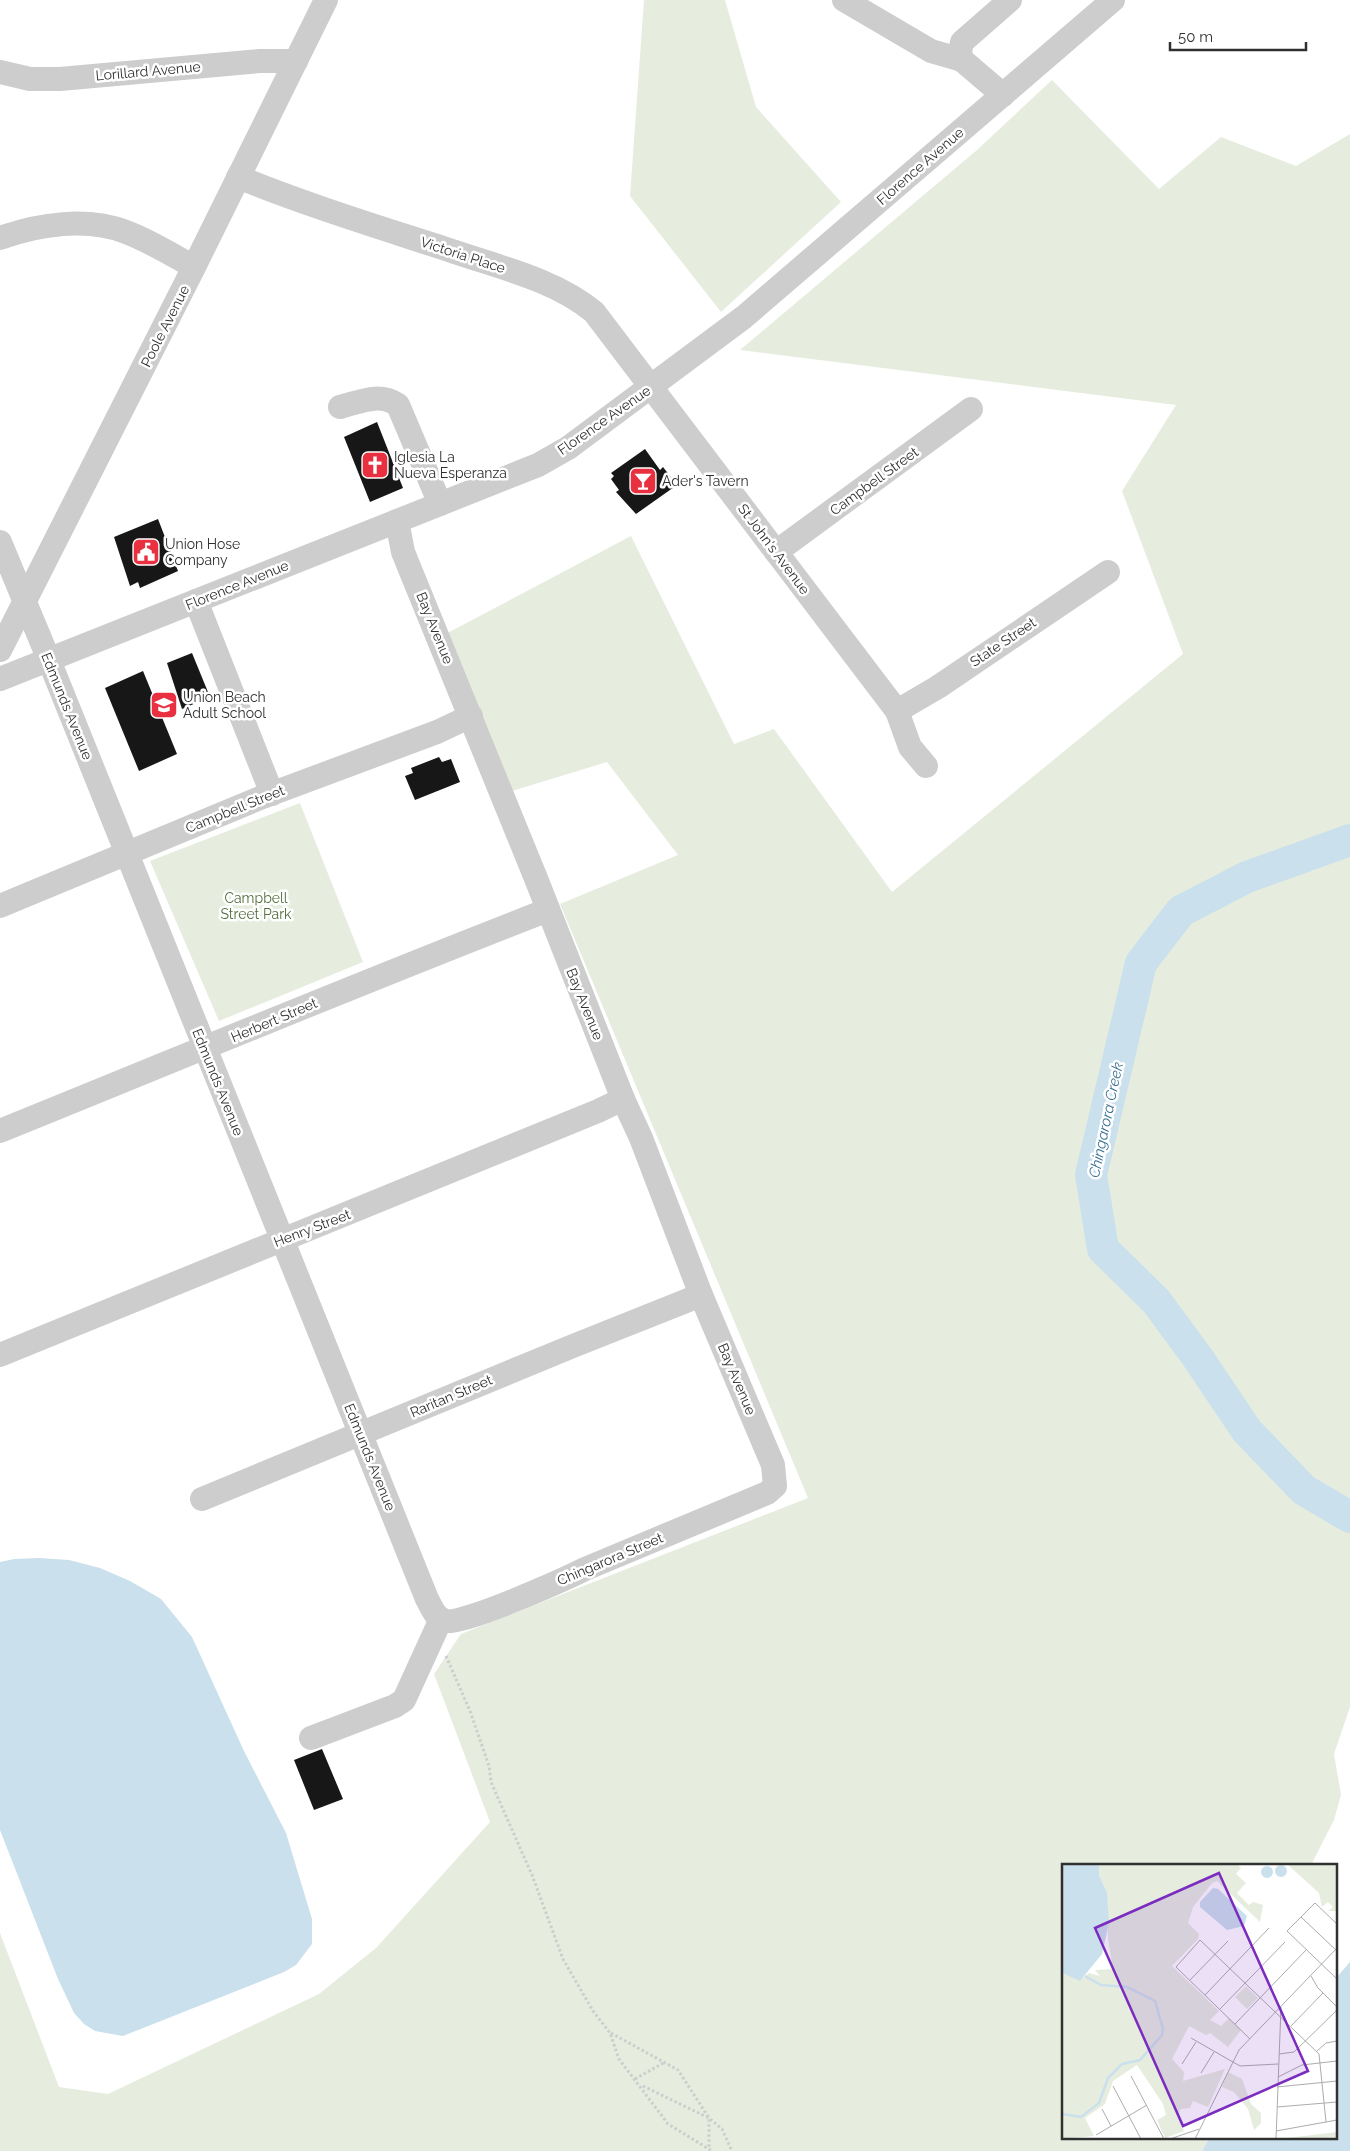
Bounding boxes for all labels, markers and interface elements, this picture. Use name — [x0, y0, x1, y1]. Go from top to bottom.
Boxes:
scale bar — [1170, 20, 1306, 52]
text: 50 m — [1178, 28, 1213, 46]
street label: Lorillard Avenue — [95, 58, 201, 84]
street label: Florence Avenue — [873, 124, 967, 208]
street label: Victoria Place — [419, 234, 507, 276]
street label: Poole Avenue — [138, 282, 192, 370]
street label: Florence Avenue — [555, 382, 653, 458]
street label: Campbell Street — [827, 443, 921, 518]
place label: Iglesia La Nueva Esperanza — [394, 449, 507, 481]
church icon: Iglesia La Nueva Esperanza — [360, 450, 390, 480]
bar icon: Ader's Tavern — [628, 466, 658, 496]
place label: Ader's Tavern — [662, 473, 749, 489]
street label: St John's Avenue — [735, 501, 813, 597]
place label: Union Hose Company — [165, 536, 240, 568]
public building icon: Union Hose Company — [131, 537, 161, 567]
street label: Florence Avenue — [183, 557, 291, 613]
street label: Bay Avenue — [413, 590, 457, 666]
street label: State Street — [967, 614, 1039, 670]
street label: Edmunds Avenue — [38, 650, 96, 762]
place label: Union Beach Adult School — [183, 689, 266, 721]
school or university icon: Union Beach Adult School — [149, 690, 179, 720]
street label: Campbell Street — [183, 782, 287, 836]
park label: Campbell Street Park — [221, 890, 292, 922]
street label: Bay Avenue — [563, 966, 607, 1042]
street label: Herbert Street — [228, 995, 320, 1045]
street label: Edmunds Avenue — [189, 1026, 247, 1138]
water label: Chingarora Creek — [1085, 1061, 1127, 1179]
street label: Henry Street — [271, 1206, 353, 1250]
street label: Bay Avenue — [715, 1341, 759, 1417]
street label: Raritan Street — [408, 1371, 495, 1420]
street label: Edmunds Avenue — [341, 1401, 399, 1513]
street label: Chingarora Street — [555, 1529, 665, 1588]
inset map — [1062, 1864, 1338, 2138]

